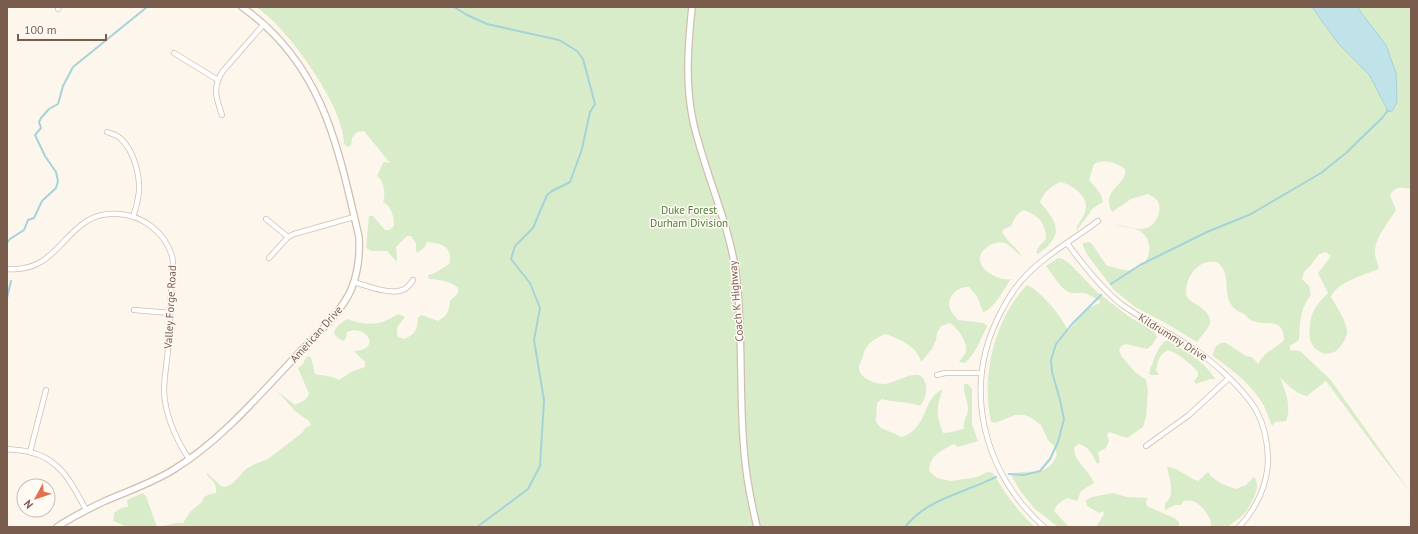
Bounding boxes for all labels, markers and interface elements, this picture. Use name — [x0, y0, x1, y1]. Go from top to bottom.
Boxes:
scale bar — [18, 16, 106, 42]
text: 100 m — [24, 22, 57, 37]
park label: Duke Forest Durham Division — [650, 203, 728, 230]
street label: Coach K Highway — [725, 259, 747, 342]
street label: Valley Forge Road — [161, 265, 179, 350]
street label: American Drive — [287, 302, 345, 365]
street label: Kildrummy Drive — [1136, 310, 1210, 364]
north arrow — [16, 478, 56, 518]
text: N — [21, 497, 36, 512]

